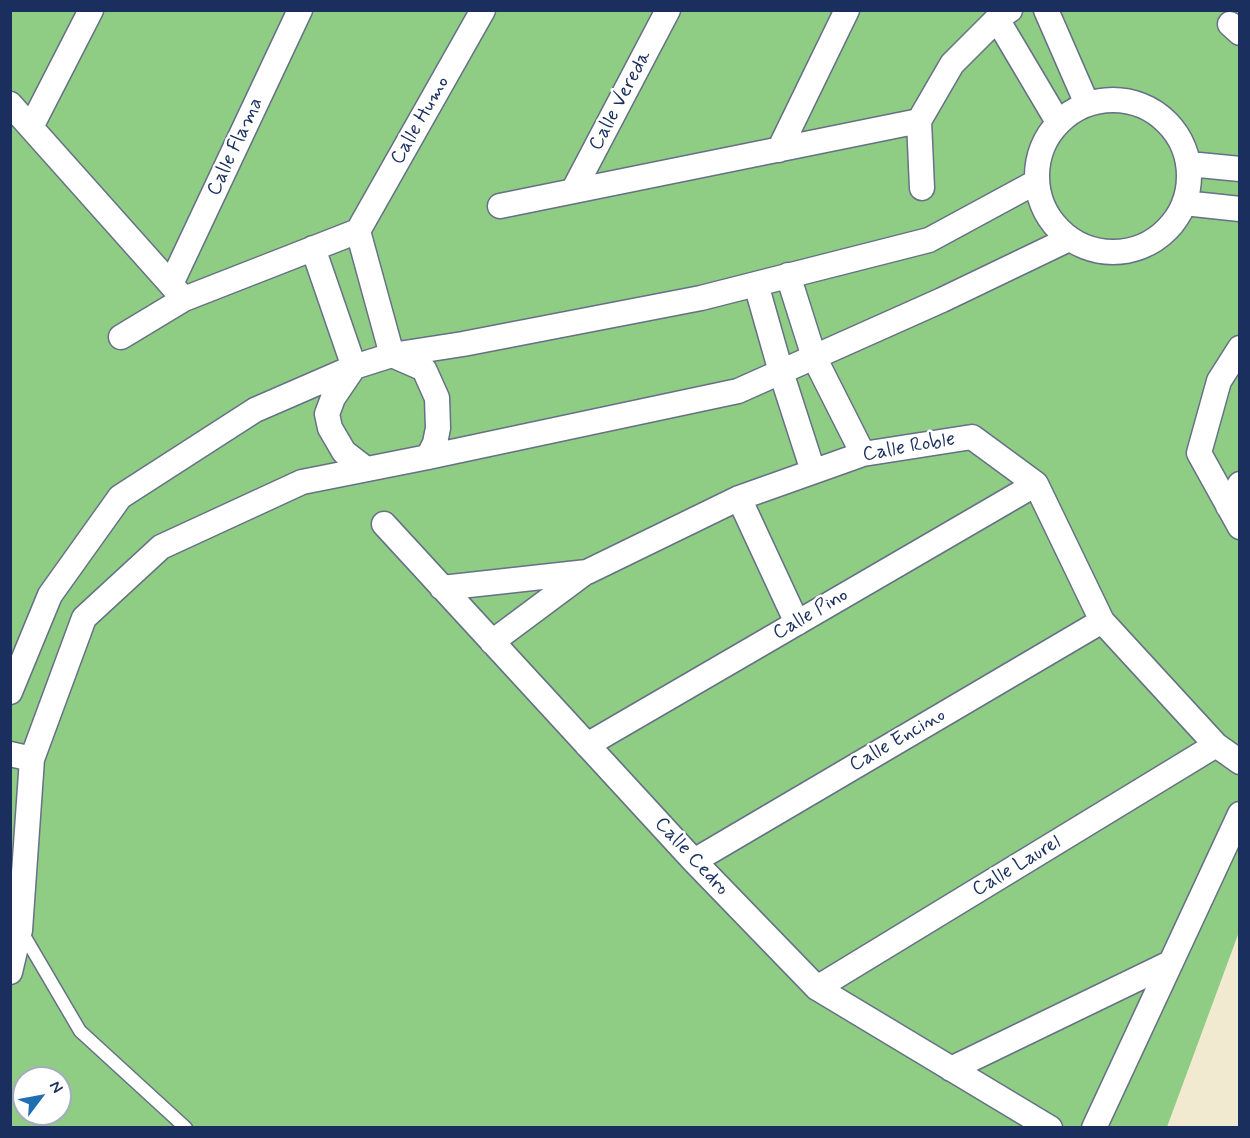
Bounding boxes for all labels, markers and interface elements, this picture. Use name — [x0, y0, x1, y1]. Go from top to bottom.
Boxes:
street label: Calle Vereda — [585, 47, 657, 155]
street label: Calle Humo — [386, 73, 456, 169]
street label: Calle Flama — [203, 94, 269, 200]
street label: Calle Roble — [861, 428, 957, 468]
street label: Calle Pino — [769, 584, 853, 646]
street label: Calle Encino — [846, 704, 950, 778]
street label: Calle Cedro — [649, 813, 733, 901]
street label: Calle Laurel — [968, 831, 1066, 903]
north arrow — [12, 1066, 72, 1126]
text: N — [44, 1077, 68, 1097]

